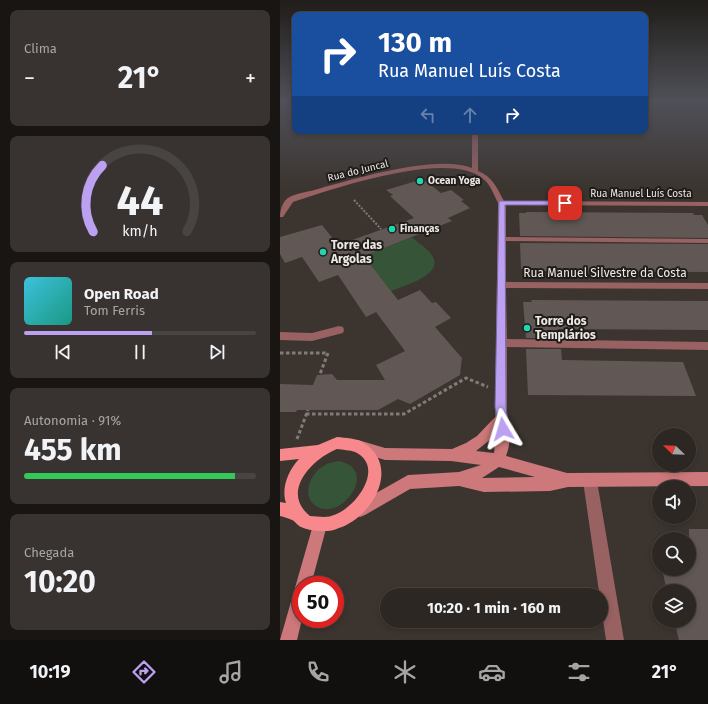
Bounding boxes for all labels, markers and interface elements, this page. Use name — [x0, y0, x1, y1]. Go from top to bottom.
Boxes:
text: 130 m — [378, 26, 452, 59]
icon: right — [312, 28, 364, 80]
text: Clima — [24, 41, 57, 56]
text: 21° — [118, 60, 162, 96]
text: Rua Manuel Luís Costa — [378, 60, 561, 82]
text: − — [24, 65, 35, 92]
text: + — [245, 65, 256, 92]
icon: left — [417, 104, 439, 126]
icon: ahead — [459, 104, 481, 126]
icon: right — [501, 104, 523, 126]
street label: Rua do Juncal — [326, 158, 390, 184]
place label: Ocean Yoga — [428, 175, 481, 187]
text: 44 — [116, 176, 164, 226]
marker: Ocean Yoga — [415, 176, 425, 186]
pin — [548, 186, 582, 220]
street label: Rua Manuel Luís Costa — [590, 187, 692, 200]
icon: arrive — [554, 192, 576, 214]
text: km/h — [122, 223, 158, 240]
place label: Finanças — [400, 223, 439, 235]
marker: Finanças — [387, 224, 397, 234]
place label: Torre das Argolas — [330, 238, 382, 266]
marker: Torre das Argolas — [318, 247, 328, 257]
street label: Rua Manuel Silvestre da Costa — [523, 266, 687, 280]
text: Open Road — [84, 285, 159, 303]
text: Tom Ferris — [84, 303, 145, 318]
place label: Torre dos Templários — [535, 314, 596, 342]
marker: Torre dos Templários — [522, 323, 532, 333]
icon: previous — [52, 341, 74, 363]
icon: pause — [129, 341, 151, 363]
icon: next — [206, 341, 228, 363]
position arrow — [482, 408, 524, 450]
text: Autonomia · 91% — [24, 413, 121, 428]
north arrow — [652, 428, 696, 472]
map controls — [652, 428, 696, 628]
text: 455 km — [24, 432, 122, 468]
button: sound — [652, 480, 696, 524]
button: search — [652, 532, 696, 576]
text: Chegada — [24, 545, 74, 560]
text: 10:20 — [24, 564, 96, 600]
speed limit sign: 50 — [292, 576, 344, 628]
button: layers — [652, 584, 696, 628]
text: 10:20 · 1 min · 160 m — [427, 599, 561, 617]
icon: directions — [130, 658, 158, 686]
icon: music — [217, 658, 245, 686]
icon: phone — [304, 658, 332, 686]
icon: climate — [391, 658, 419, 686]
icon: car — [478, 658, 506, 686]
icon: filters — [565, 658, 593, 686]
text: 10:19 — [30, 661, 71, 683]
text: 21° — [652, 661, 678, 683]

